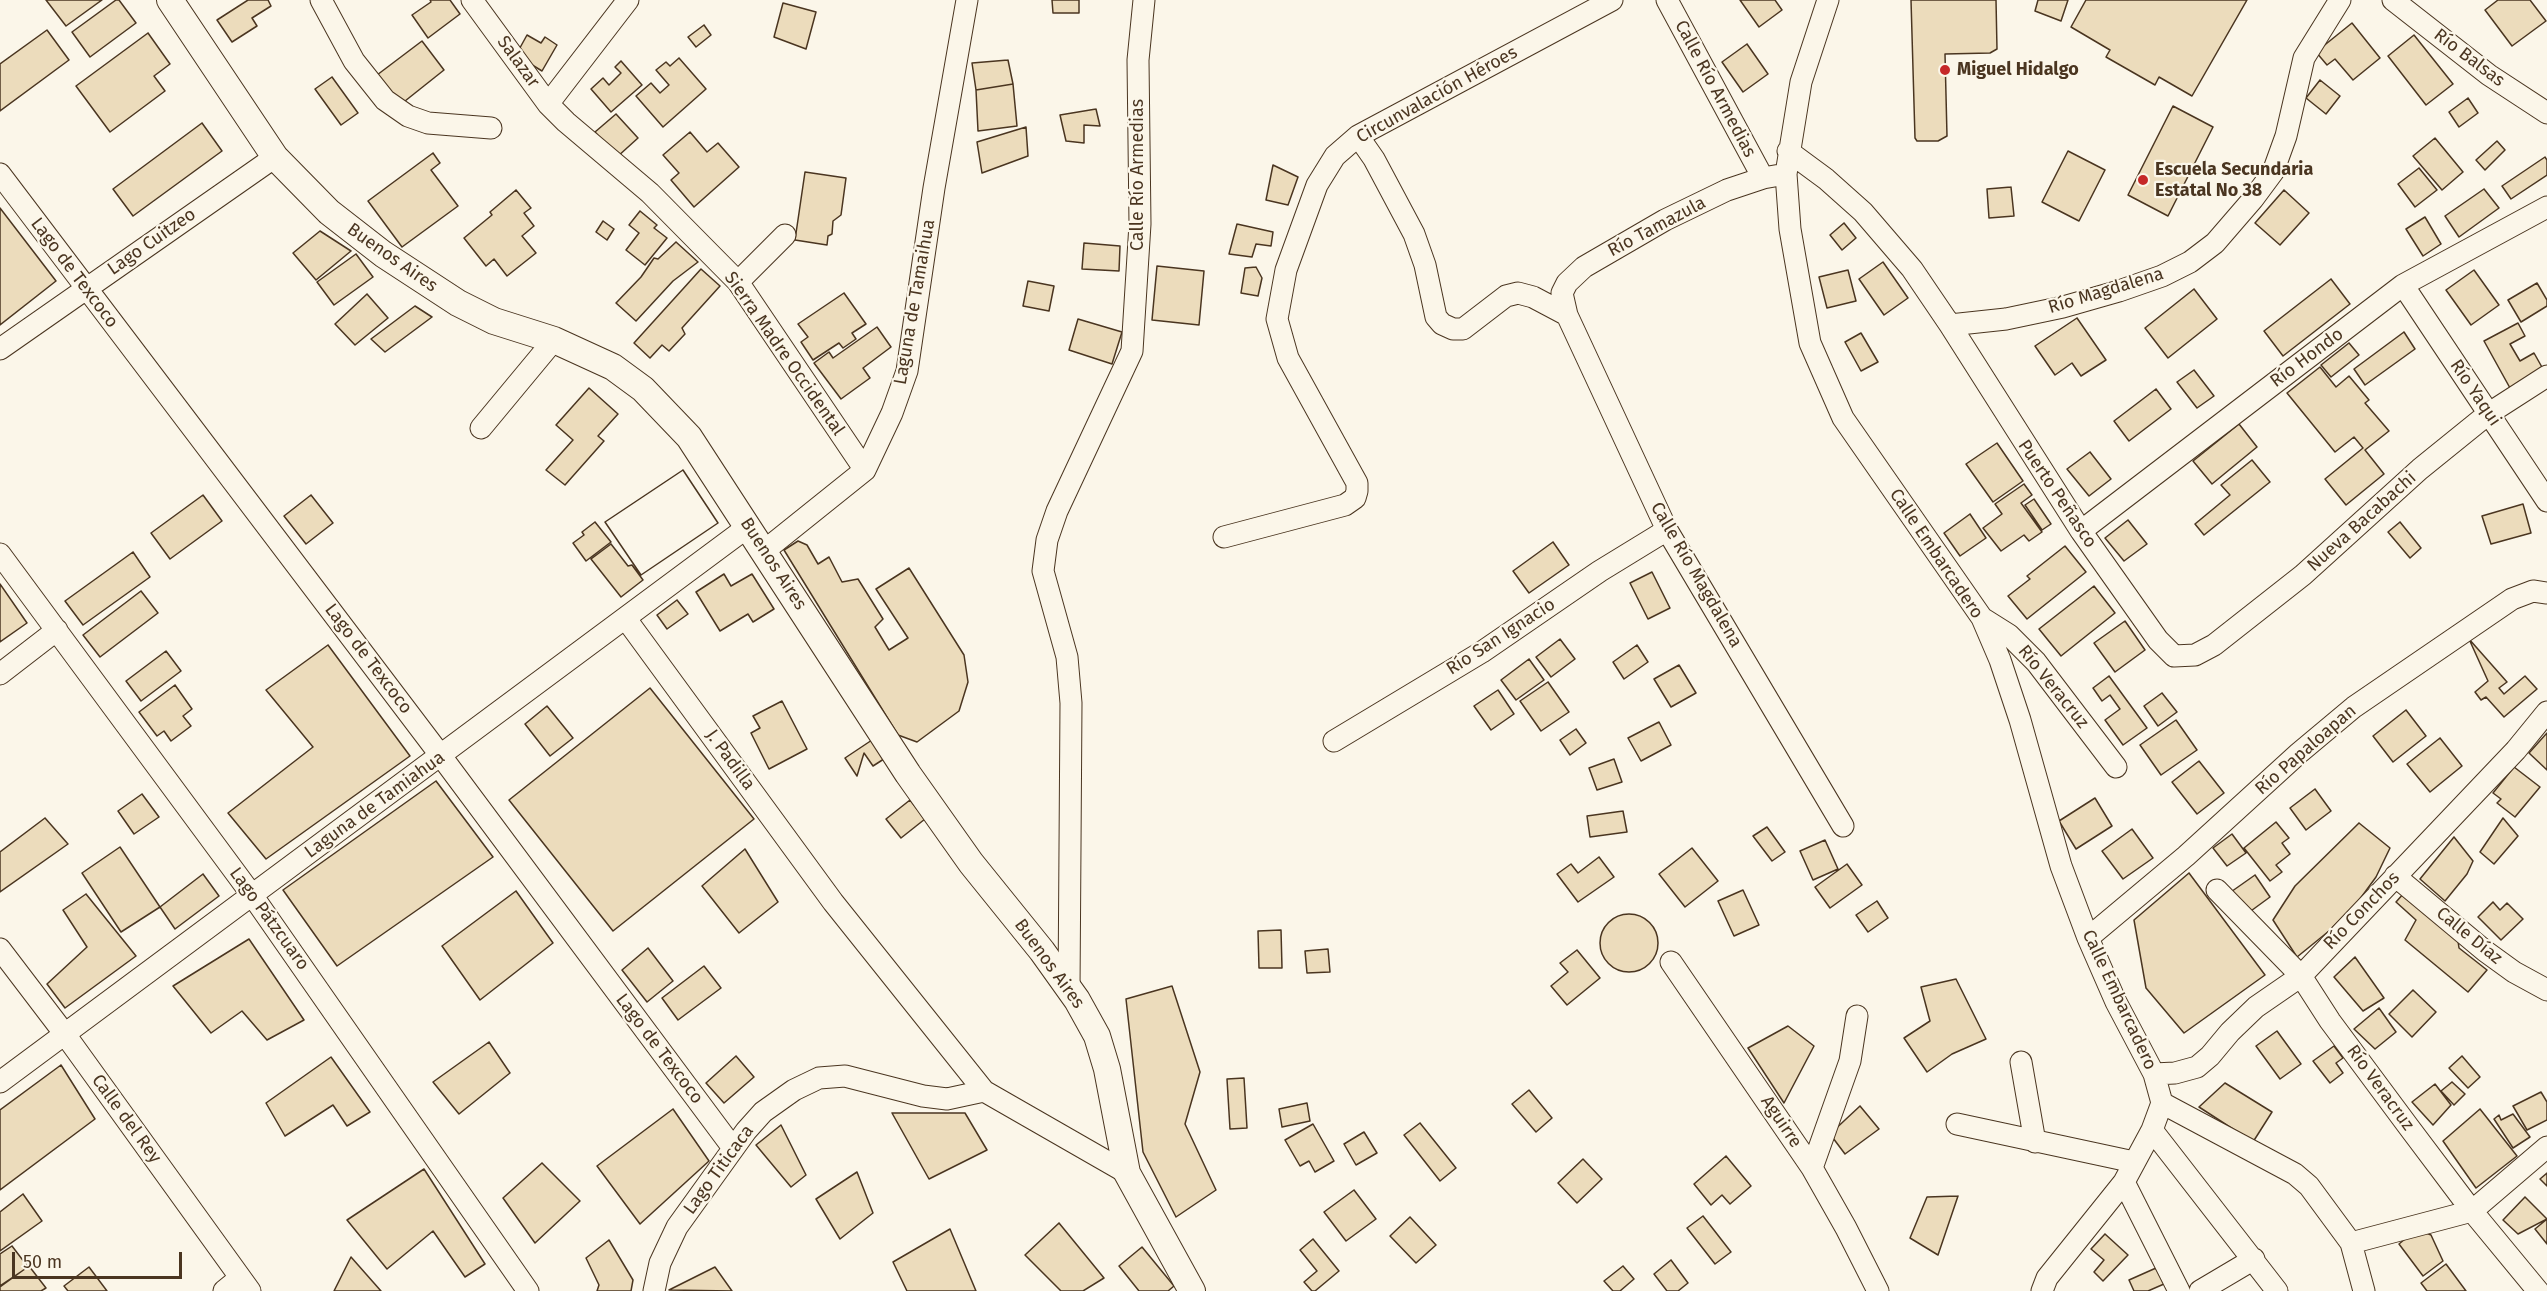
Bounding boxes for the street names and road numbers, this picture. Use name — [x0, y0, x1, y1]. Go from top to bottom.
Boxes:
street label: Calle Río Armedias — [1670, 17, 1760, 161]
street label: Río Balsas — [2429, 24, 2509, 92]
street label: Salazar — [492, 32, 544, 92]
street label: Circunvalación Héroes — [1353, 42, 1521, 148]
street label: Calle Río Armedias — [1127, 99, 1149, 251]
street label: Río Tamazula — [1604, 192, 1710, 262]
street label: Lago Cuitzeo — [104, 204, 200, 280]
street label: Lago de Texcoco — [26, 214, 122, 332]
street label: Laguna de Tamaihua — [890, 217, 940, 387]
street label: Buenos Aires — [343, 219, 441, 297]
street label: Río Magdalena — [2046, 263, 2166, 319]
street label: Sierra Madre Occidental — [719, 268, 849, 440]
street label: Río Hondo — [2266, 324, 2348, 392]
street label: Río Yaqui — [2445, 356, 2505, 430]
street label: Puerto Peñasco — [2013, 436, 2101, 552]
street label: Nueva Bacabachi — [2303, 467, 2421, 577]
street label: Calle Embarcadero — [1885, 485, 1987, 623]
street label: Calle Río Magdalena — [1646, 499, 1746, 651]
street label: Buenos Aires — [735, 514, 811, 614]
street label: Río San Ignacio — [1443, 594, 1559, 680]
street label: Lago de Texcoco — [320, 600, 416, 718]
street label: Río Veracruz — [2013, 641, 2093, 733]
street label: Río Papaloapan — [2251, 700, 2361, 800]
street label: J. Padilla — [701, 725, 759, 795]
street label: Laguna de Tamiahua — [301, 747, 449, 863]
street label: Lago Pátzcuaro — [224, 863, 314, 975]
street label: Río Conchos — [2319, 867, 2405, 955]
street label: Calle Díaz — [2432, 903, 2506, 969]
street label: Buenos Aires — [1009, 915, 1089, 1013]
street label: Calle Embarcadero — [2077, 927, 2161, 1073]
street label: Lago de Texcoco — [611, 990, 707, 1108]
street label: Río Veracruz — [2342, 1041, 2418, 1135]
street label: Calle del Rey — [87, 1070, 165, 1168]
street label: Aguirre — [1756, 1092, 1806, 1152]
street label: Lago Titicaca — [679, 1121, 759, 1219]

